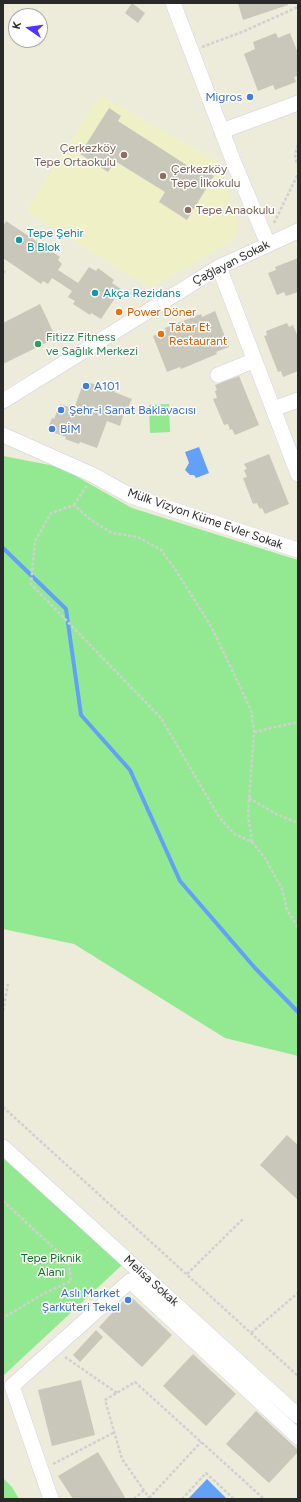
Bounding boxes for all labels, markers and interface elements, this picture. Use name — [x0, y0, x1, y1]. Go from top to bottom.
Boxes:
north arrow — [8, 8, 48, 48]
text: K — [10, 20, 24, 30]
place label: Migros — [205, 90, 242, 104]
marker: Migros — [245, 92, 255, 102]
place label: Çerkezköy Tepe Ortaokulu — [34, 141, 116, 169]
marker: Çerkezköy Tepe Ortaokulu — [119, 150, 129, 160]
place label: Çerkezköy Tepe İlkokulu — [171, 162, 240, 190]
marker: Çerkezköy Tepe İlkokulu — [158, 171, 168, 181]
place label: Tepe Anaokulu — [196, 203, 275, 217]
marker: Tepe Anaokulu — [183, 205, 193, 215]
place label: Tepe Şehir B Blok — [27, 226, 83, 254]
marker: Tepe Şehir B Blok — [14, 235, 24, 245]
street label: Çağlayan Sokak — [190, 237, 272, 289]
place label: Akça Rezidans — [103, 286, 181, 300]
marker: Akça Rezidans — [90, 288, 100, 298]
place label: Power Döner — [127, 305, 196, 319]
marker: Power Döner — [114, 307, 124, 317]
place label: Tatar Et Restaurant — [169, 320, 227, 348]
marker: Tatar Et Restaurant — [156, 329, 166, 339]
place label: Fitizz Fitness ve Sağlık Merkezi — [46, 330, 138, 358]
marker: Fitizz Fitness ve Sağlık Merkezi — [33, 339, 43, 349]
place label: A101 — [94, 379, 120, 393]
marker: A101 — [81, 381, 91, 391]
place label: Şehr-i Sanat Baklavacısı — [69, 403, 196, 417]
marker: Şehr-i Sanat Baklavacısı — [56, 405, 66, 415]
place label: BİM — [60, 422, 81, 436]
marker: BİM — [47, 424, 57, 434]
street label: Mülk Vizyon Küme Evler Sokak — [125, 486, 285, 552]
park label: Tepe Piknik Alanı — [21, 1251, 81, 1279]
street label: Melisa Sokak — [121, 1253, 181, 1309]
place label: Aslı Market Şarküteri Tekel — [42, 1286, 120, 1314]
marker: Aslı Market Şarküteri Tekel — [123, 1295, 133, 1305]

